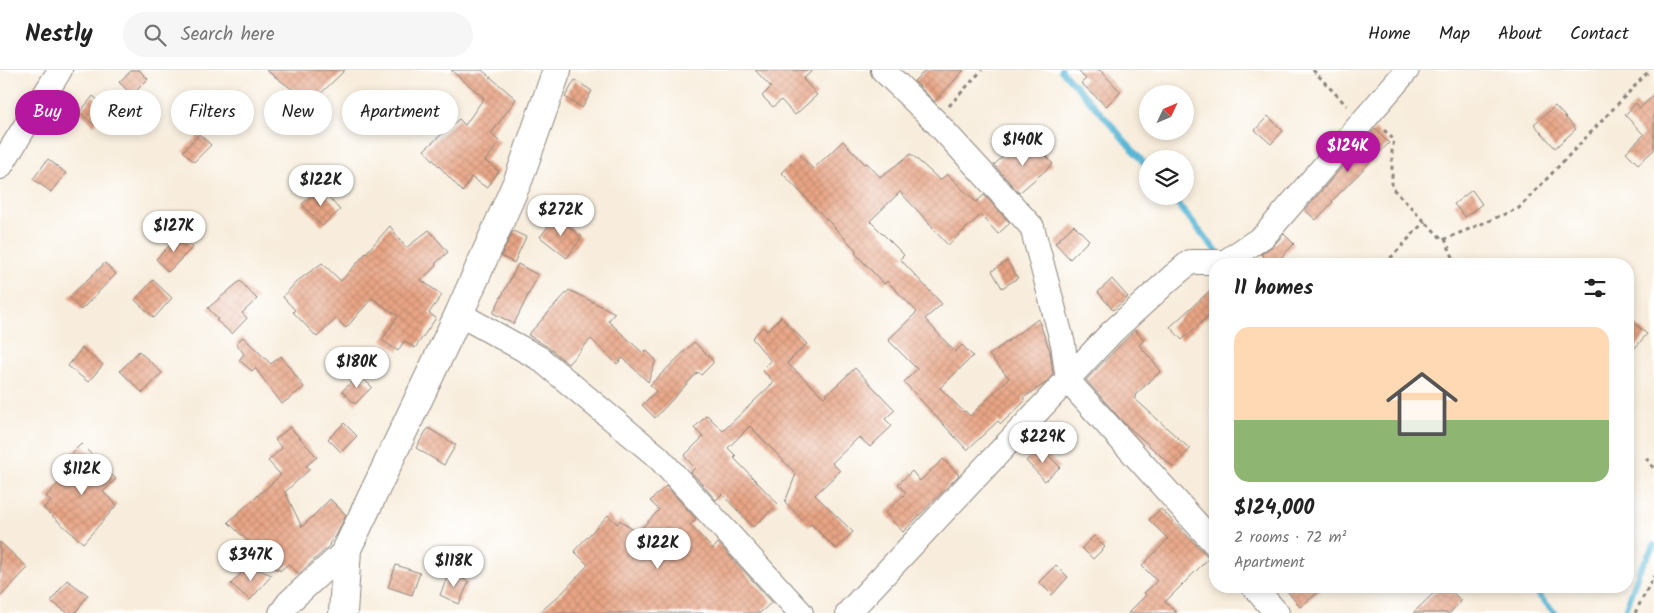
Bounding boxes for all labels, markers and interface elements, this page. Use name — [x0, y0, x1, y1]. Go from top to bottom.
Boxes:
search box — [123, 12, 473, 57]
text: Nestly — [25, 15, 93, 54]
text: Search here — [181, 20, 274, 50]
text: Home — [1368, 20, 1411, 49]
text: Map — [1439, 20, 1470, 49]
text: About — [1498, 20, 1542, 49]
text: Contact — [1570, 20, 1629, 49]
icon: search — [141, 21, 169, 49]
north arrow — [1139, 85, 1194, 140]
map controls — [1139, 85, 1194, 205]
chip: Buy — [15, 90, 80, 135]
chip: Rent — [90, 90, 161, 135]
chip: Filters — [171, 90, 254, 135]
chip: New — [264, 90, 332, 135]
chip: Apartment — [342, 90, 458, 135]
pin: $140K — [988, 124, 1058, 167]
text: $140K — [1003, 128, 1043, 153]
pin: $124K — [1313, 131, 1383, 173]
text: $124K — [1327, 134, 1369, 159]
button: layers — [1139, 150, 1194, 205]
pin: $122K — [286, 164, 356, 207]
text: $122K — [300, 168, 342, 193]
pin: $272K — [526, 194, 596, 237]
text: $272K — [538, 198, 584, 223]
pin: $127K — [139, 210, 209, 253]
text: $127K — [154, 214, 194, 239]
text: 11 homes — [1234, 272, 1313, 305]
icon: filters — [1581, 274, 1609, 302]
pin: $180K — [322, 346, 392, 389]
text: $180K — [336, 350, 378, 375]
icon: home — [1377, 359, 1467, 449]
pin: $229K — [1008, 422, 1078, 464]
text: $229K — [1020, 425, 1066, 450]
pin: $112K — [47, 454, 117, 496]
text: $112K — [63, 457, 101, 482]
text: $124,000 — [1234, 492, 1314, 525]
text: 2 rooms · 72 m² — [1234, 525, 1346, 550]
pin: $122K — [623, 528, 693, 570]
text: $122K — [637, 531, 679, 556]
pin: $347K — [216, 540, 286, 582]
text: $347K — [229, 543, 273, 568]
pin: $118K — [419, 546, 489, 588]
text: $118K — [435, 549, 473, 574]
text: Apartment — [1234, 550, 1305, 575]

